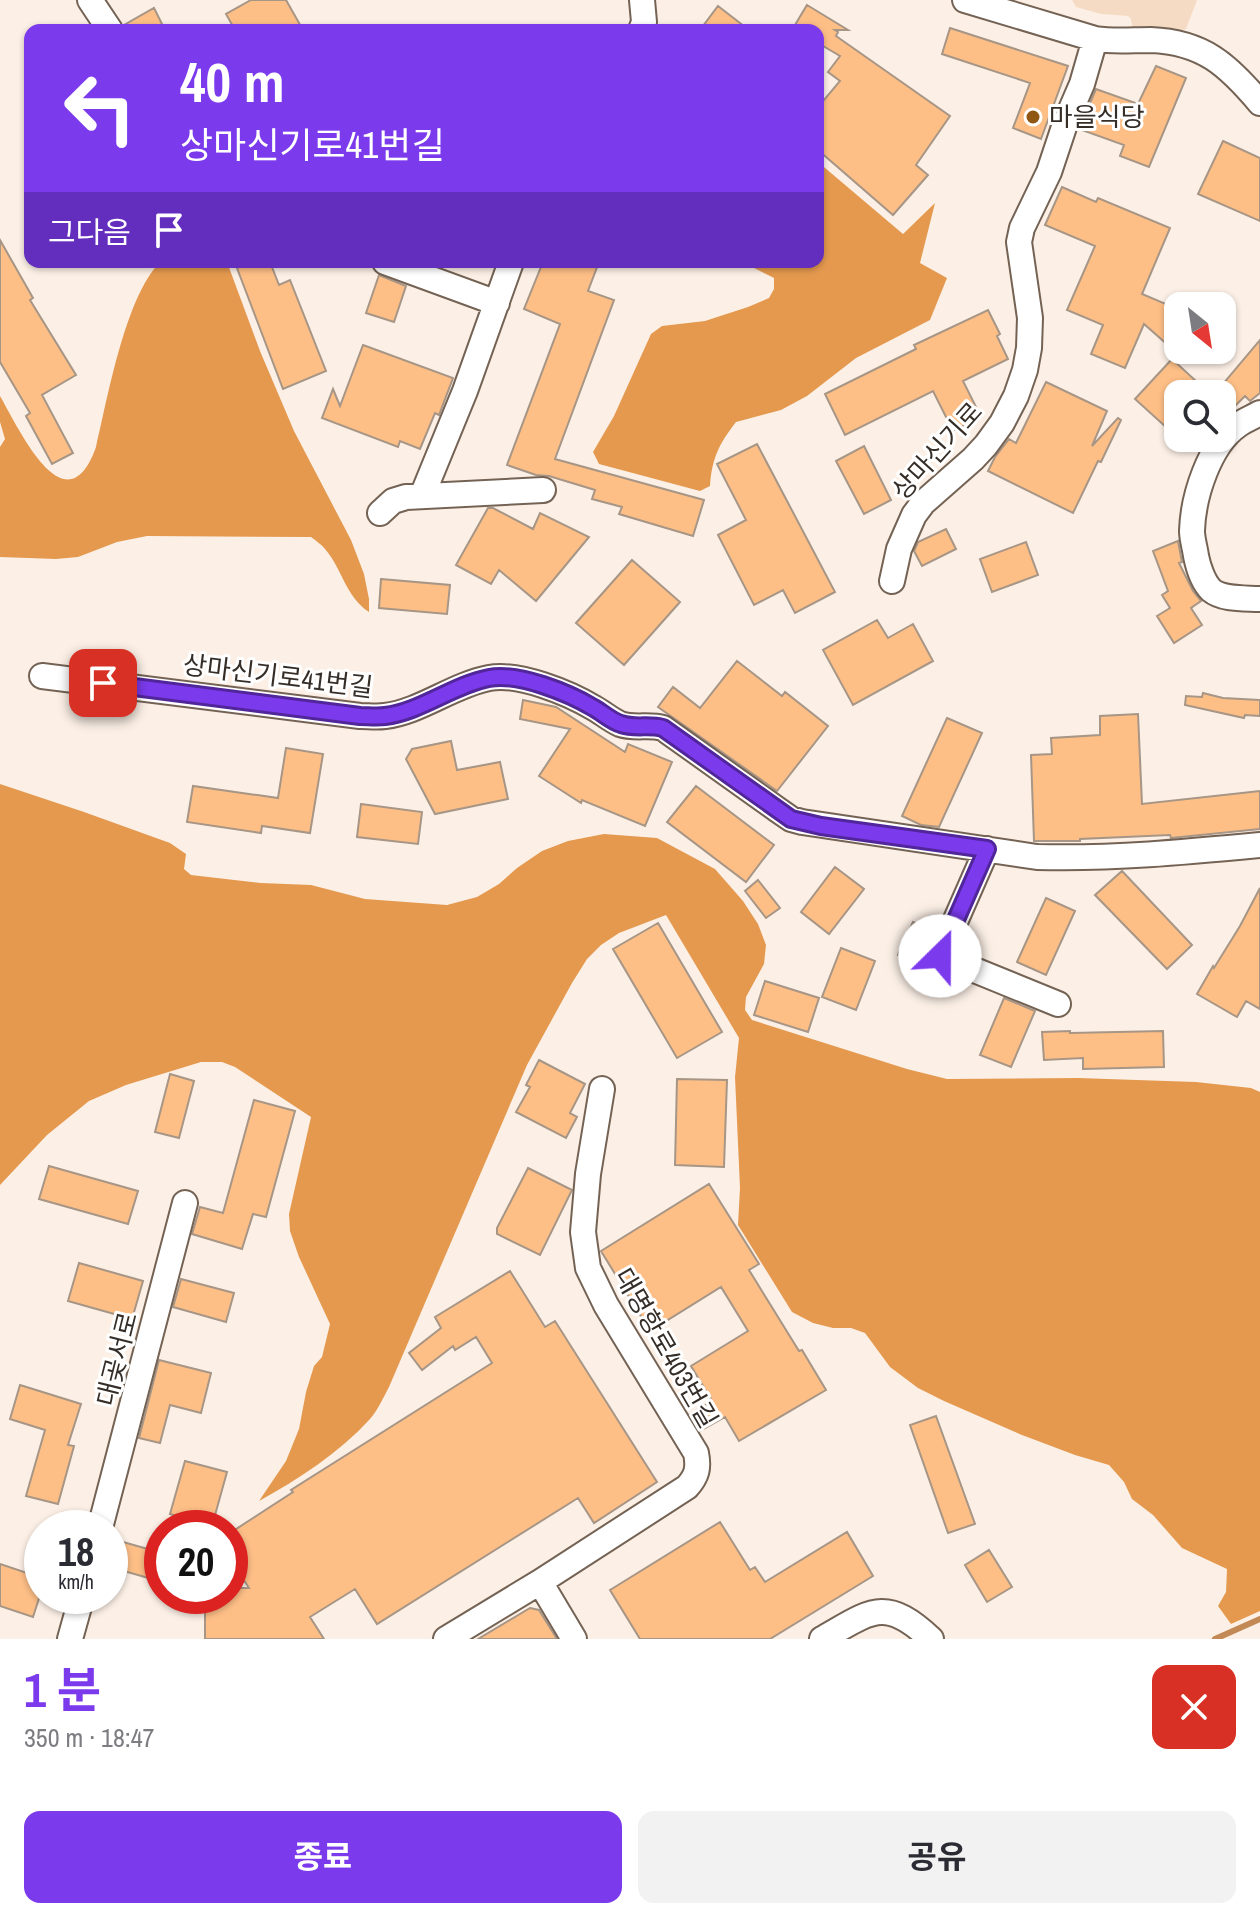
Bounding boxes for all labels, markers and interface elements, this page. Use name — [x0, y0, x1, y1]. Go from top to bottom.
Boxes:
text: 40 m — [180, 44, 285, 119]
icon: left — [48, 56, 152, 160]
place label: 마을식당 — [1049, 99, 1145, 134]
marker: 마을식당 — [1024, 108, 1042, 126]
text: 상마신기로41번길 — [180, 121, 445, 169]
icon: arrive — [147, 208, 191, 252]
text: 그다음 — [48, 212, 131, 252]
north arrow — [1164, 292, 1236, 364]
map controls — [1164, 292, 1236, 452]
button: search — [1164, 380, 1236, 452]
street label: 상마신기로 — [884, 395, 990, 507]
street label: 상마신기로41번길 — [181, 646, 375, 705]
pin — [69, 649, 137, 717]
icon: arrive — [81, 661, 125, 705]
position arrow — [898, 914, 982, 998]
street label: 대명항로403번길 — [607, 1261, 726, 1434]
street label: 대곶서로 — [88, 1308, 145, 1410]
speed limit sign: 20 — [144, 1510, 248, 1614]
text: 18 — [58, 1525, 94, 1578]
text: km/h — [58, 1568, 94, 1595]
text: 1 분 — [24, 1657, 101, 1722]
button: close — [1152, 1665, 1236, 1749]
text: 350 m · 18:47 — [24, 1720, 154, 1755]
button: 종료 — [24, 1811, 622, 1903]
button: 공유 — [638, 1811, 1236, 1903]

